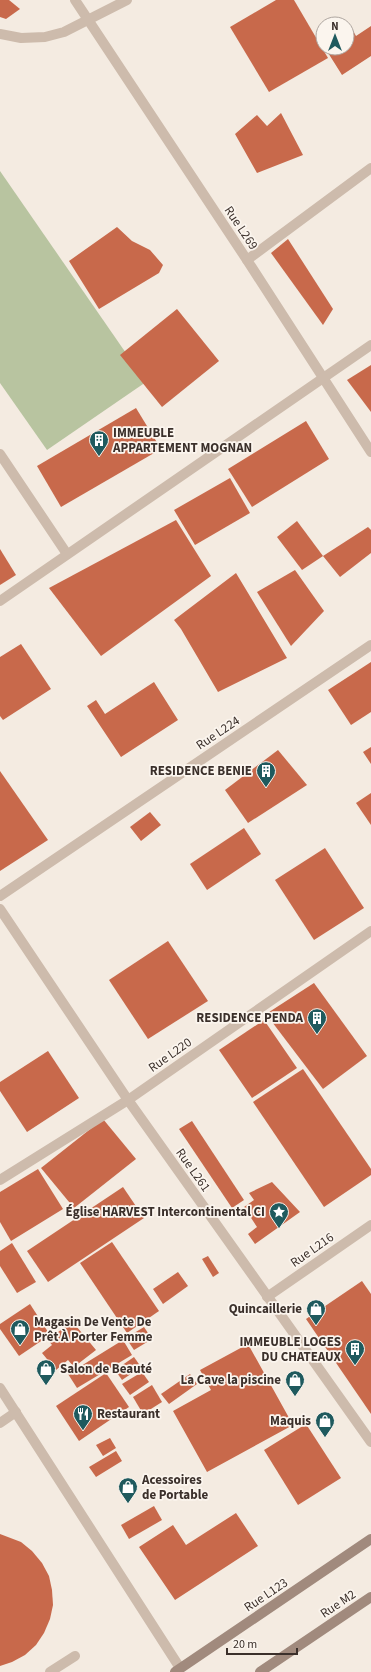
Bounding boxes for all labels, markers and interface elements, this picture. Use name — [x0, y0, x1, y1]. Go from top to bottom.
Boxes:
north arrow — [315, 16, 355, 56]
text: N — [331, 19, 339, 34]
street label: Rue L269 — [220, 203, 262, 253]
place label: IMMEUBLE APPARTEMENT MOGNAN — [112, 424, 252, 457]
building icon: IMMEUBLE APPARTEMENT MOGNAN — [88, 429, 110, 457]
street label: Rue L224 — [193, 711, 244, 754]
building icon: RESIDENCE BENIE — [255, 760, 277, 788]
place label: RESIDENCE BENIE — [150, 762, 252, 780]
building icon: RESIDENCE PENDA — [306, 1007, 328, 1035]
place label: RESIDENCE PENDA — [196, 1009, 304, 1027]
street label: Rue L220 — [145, 1034, 195, 1076]
street label: Rue L261 — [172, 1145, 214, 1195]
place icon: Église HARVEST Intercontinental CI — [268, 1201, 290, 1229]
place label: Église HARVEST Intercontinental CI — [66, 1203, 265, 1221]
street label: Rue L216 — [287, 1229, 337, 1271]
shop icon: Quincaillerie — [305, 1298, 327, 1326]
place label: Quincaillerie — [229, 1300, 302, 1318]
place label: Magasin De Vente De Prêt À Porter Femme — [34, 1313, 153, 1346]
shop icon: Magasin De Vente De Prêt À Porter Femme — [9, 1318, 31, 1346]
place label: IMMEUBLE LOGES DU CHATEAUX — [239, 1333, 342, 1366]
building icon: IMMEUBLE LOGES DU CHATEAUX — [344, 1338, 366, 1366]
shop icon: Salon de Beauté — [35, 1358, 57, 1386]
place label: Salon de Beauté — [60, 1360, 152, 1378]
shop icon: La Cave la piscine — [284, 1369, 306, 1397]
place label: La Cave la piscine — [181, 1371, 281, 1389]
restaurant icon: Restaurant — [72, 1403, 94, 1431]
place label: Restaurant — [97, 1405, 160, 1423]
shop icon: Maquis — [314, 1410, 336, 1438]
place label: Maquis — [270, 1412, 311, 1430]
place label: Acessoires de Portable — [141, 1471, 208, 1504]
shop icon: Acessoires de Portable — [117, 1476, 139, 1504]
street label: Rue L123 — [241, 1574, 291, 1616]
street label: Rue M2 — [317, 1586, 359, 1622]
scale bar — [227, 1630, 297, 1656]
text: 20 m — [233, 1636, 257, 1653]

